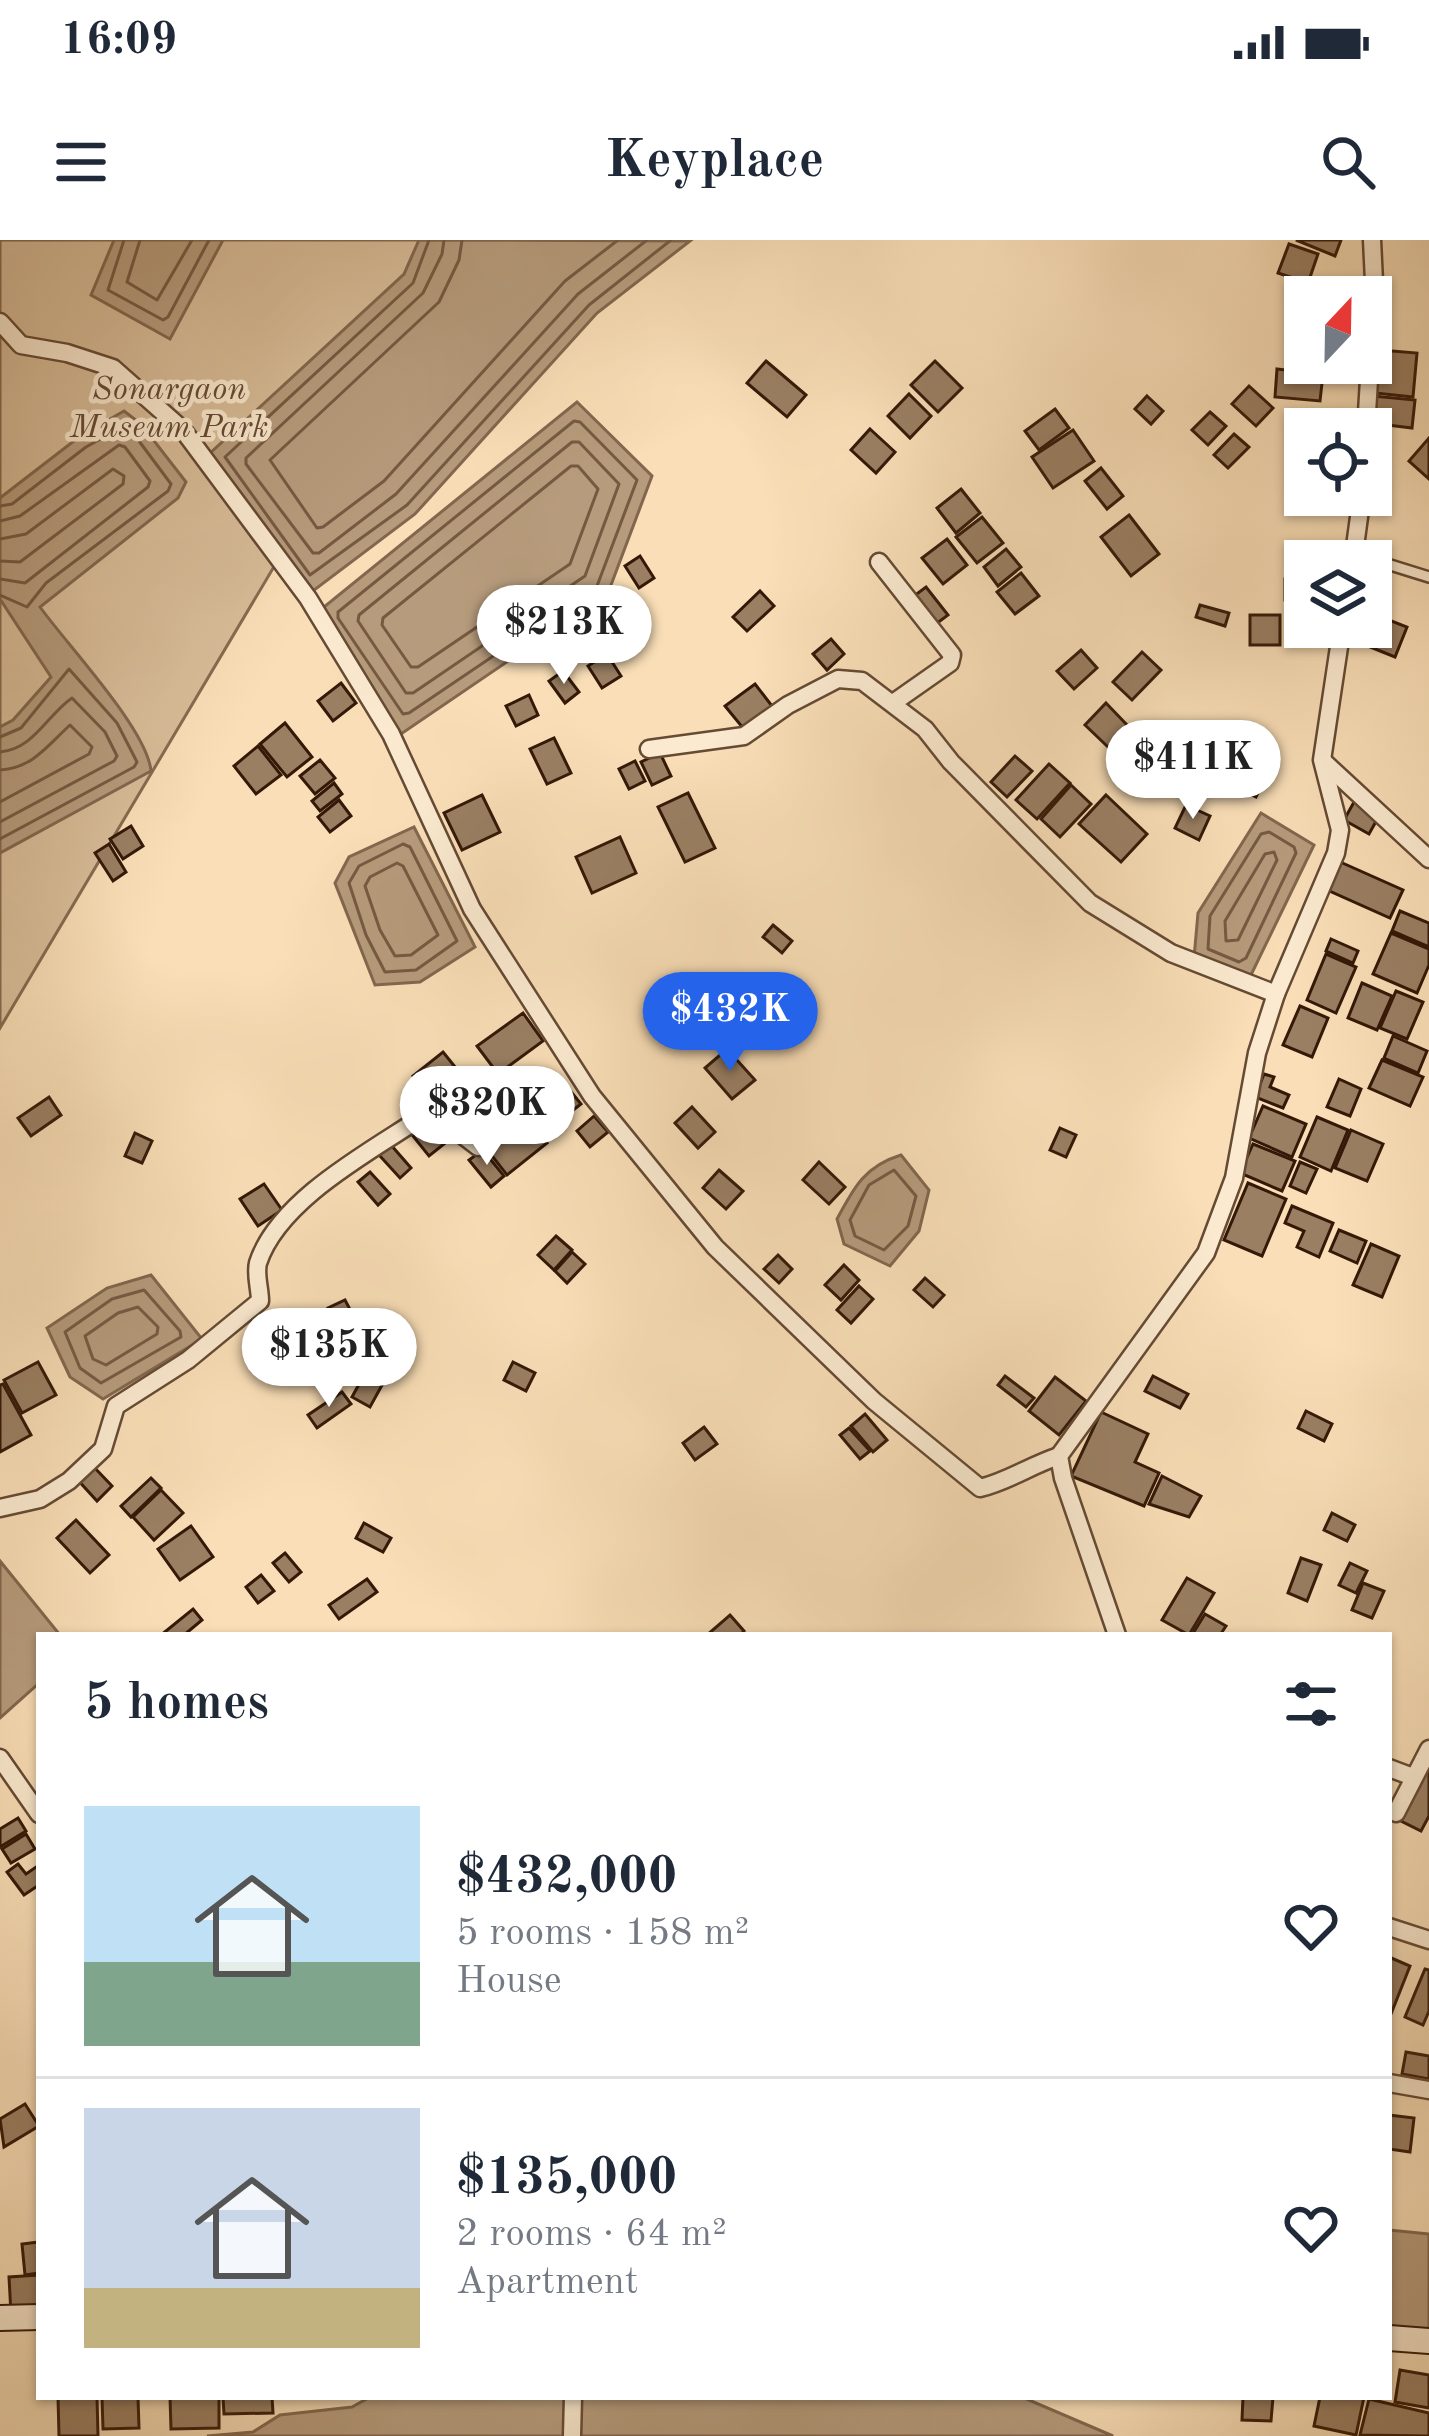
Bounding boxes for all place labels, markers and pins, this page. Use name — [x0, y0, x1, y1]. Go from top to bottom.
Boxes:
pin: $213K — [480, 585, 648, 687]
pin: $411K — [1109, 720, 1277, 822]
pin: $432K — [646, 972, 814, 1074]
pin: $320K — [403, 1066, 571, 1168]
pin: $135K — [245, 1308, 413, 1410]

